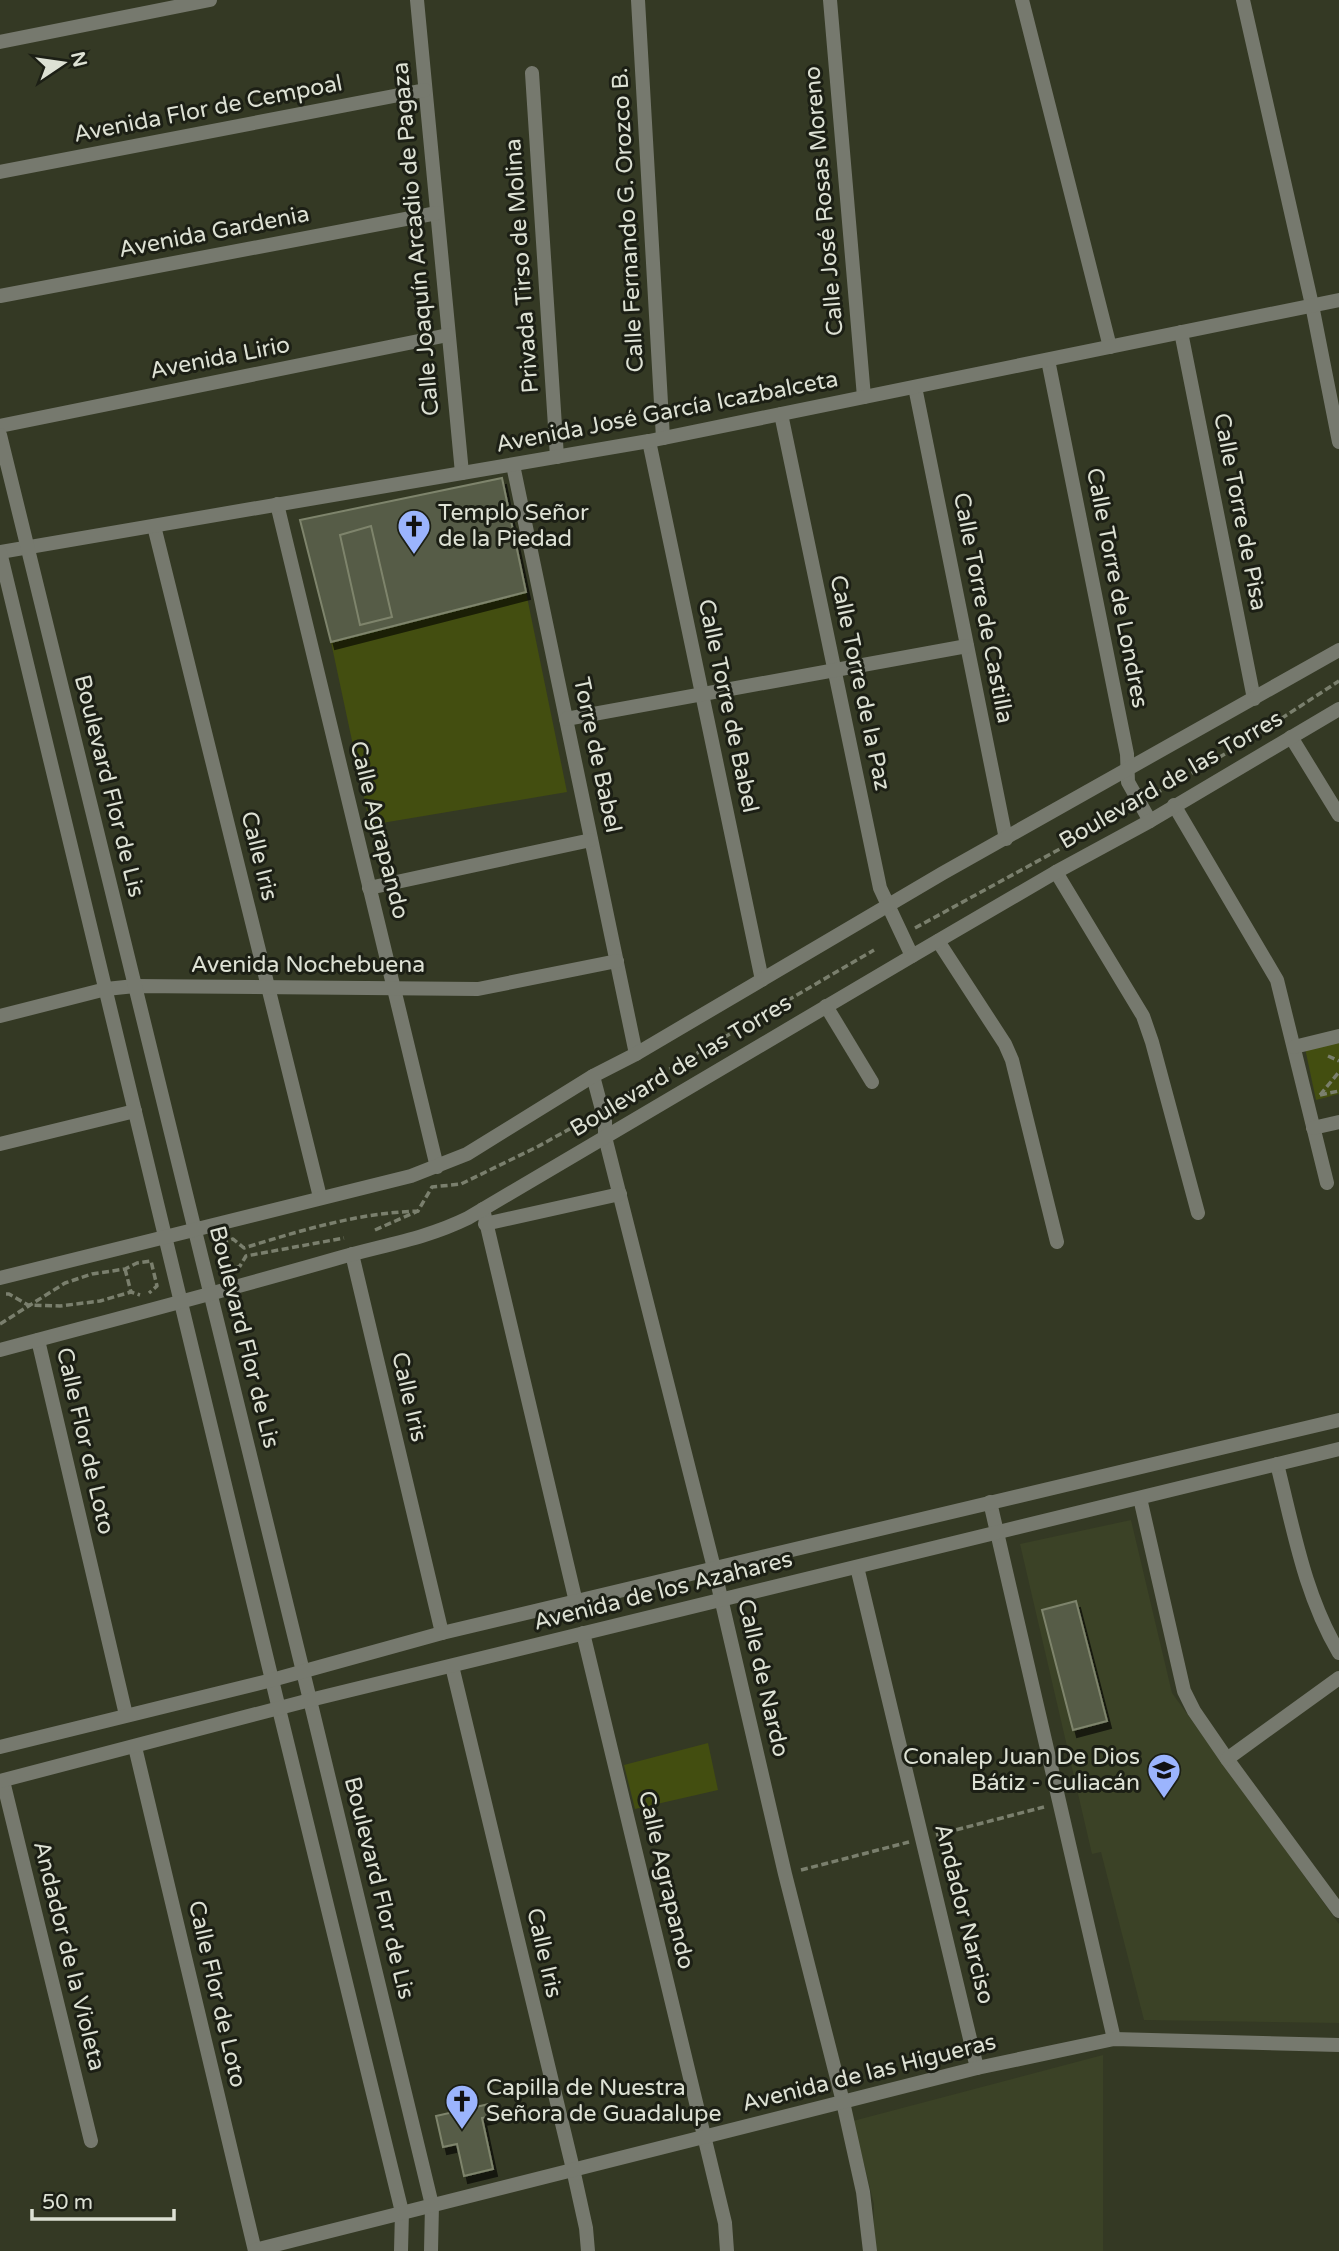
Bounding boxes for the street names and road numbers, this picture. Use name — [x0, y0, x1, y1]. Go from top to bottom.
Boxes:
street label: Calle Joaquín Arcadio de Pagaza — [387, 61, 445, 417]
street label: Calle José Rosas Moreno — [798, 65, 850, 337]
street label: Calle Fernando G. Orozco B. — [606, 67, 650, 373]
street label: Avenida Flor de Cempoal — [71, 69, 345, 149]
street label: Privada Tirso de Molina — [499, 138, 545, 394]
street label: Avenida Gardenia — [116, 200, 312, 264]
street label: Avenida Lirio — [148, 331, 292, 385]
street label: Avenida José García Icazbalceta — [494, 365, 840, 459]
street label: Calle Torre de Pisa — [1207, 411, 1273, 613]
street label: Calle Torre de Londres — [1080, 466, 1154, 710]
street label: Calle Torre de Castilla — [947, 490, 1019, 726]
street label: Calle Torre de la Paz — [823, 573, 897, 793]
street label: Calle Torre de Babel — [692, 597, 764, 815]
street label: Boulevard Flor de Lis — [68, 672, 150, 900]
street label: Torre de Babel — [567, 675, 627, 835]
street label: Boulevard de las Torres — [1054, 705, 1288, 855]
street label: Calle Agrapando — [343, 738, 415, 922]
street label: Calle Iris — [234, 808, 284, 904]
street label: Avenida Nochebuena — [191, 951, 425, 979]
street label: Boulevard de las Torres — [565, 989, 797, 1143]
street label: Boulevard Flor de Lis — [203, 1223, 285, 1451]
street label: Calle Flor de Loto — [50, 1345, 120, 1537]
street label: Calle Iris — [385, 1349, 433, 1445]
street label: Avenida de los Azahares — [531, 1545, 795, 1637]
street label: Calle de Nardo — [731, 1596, 795, 1760]
street label: Boulevard Flor de Lis — [338, 1774, 420, 2002]
street label: Calle Agrapando — [632, 1788, 700, 1972]
street label: Andador Narciso — [928, 1821, 1000, 2007]
street label: Andador de la Violeta — [27, 1838, 111, 2074]
street label: Calle Flor de Loto — [182, 1898, 252, 2090]
street label: Calle Iris — [520, 1905, 568, 2001]
street label: Avenida de las Higueras — [739, 2028, 999, 2118]

